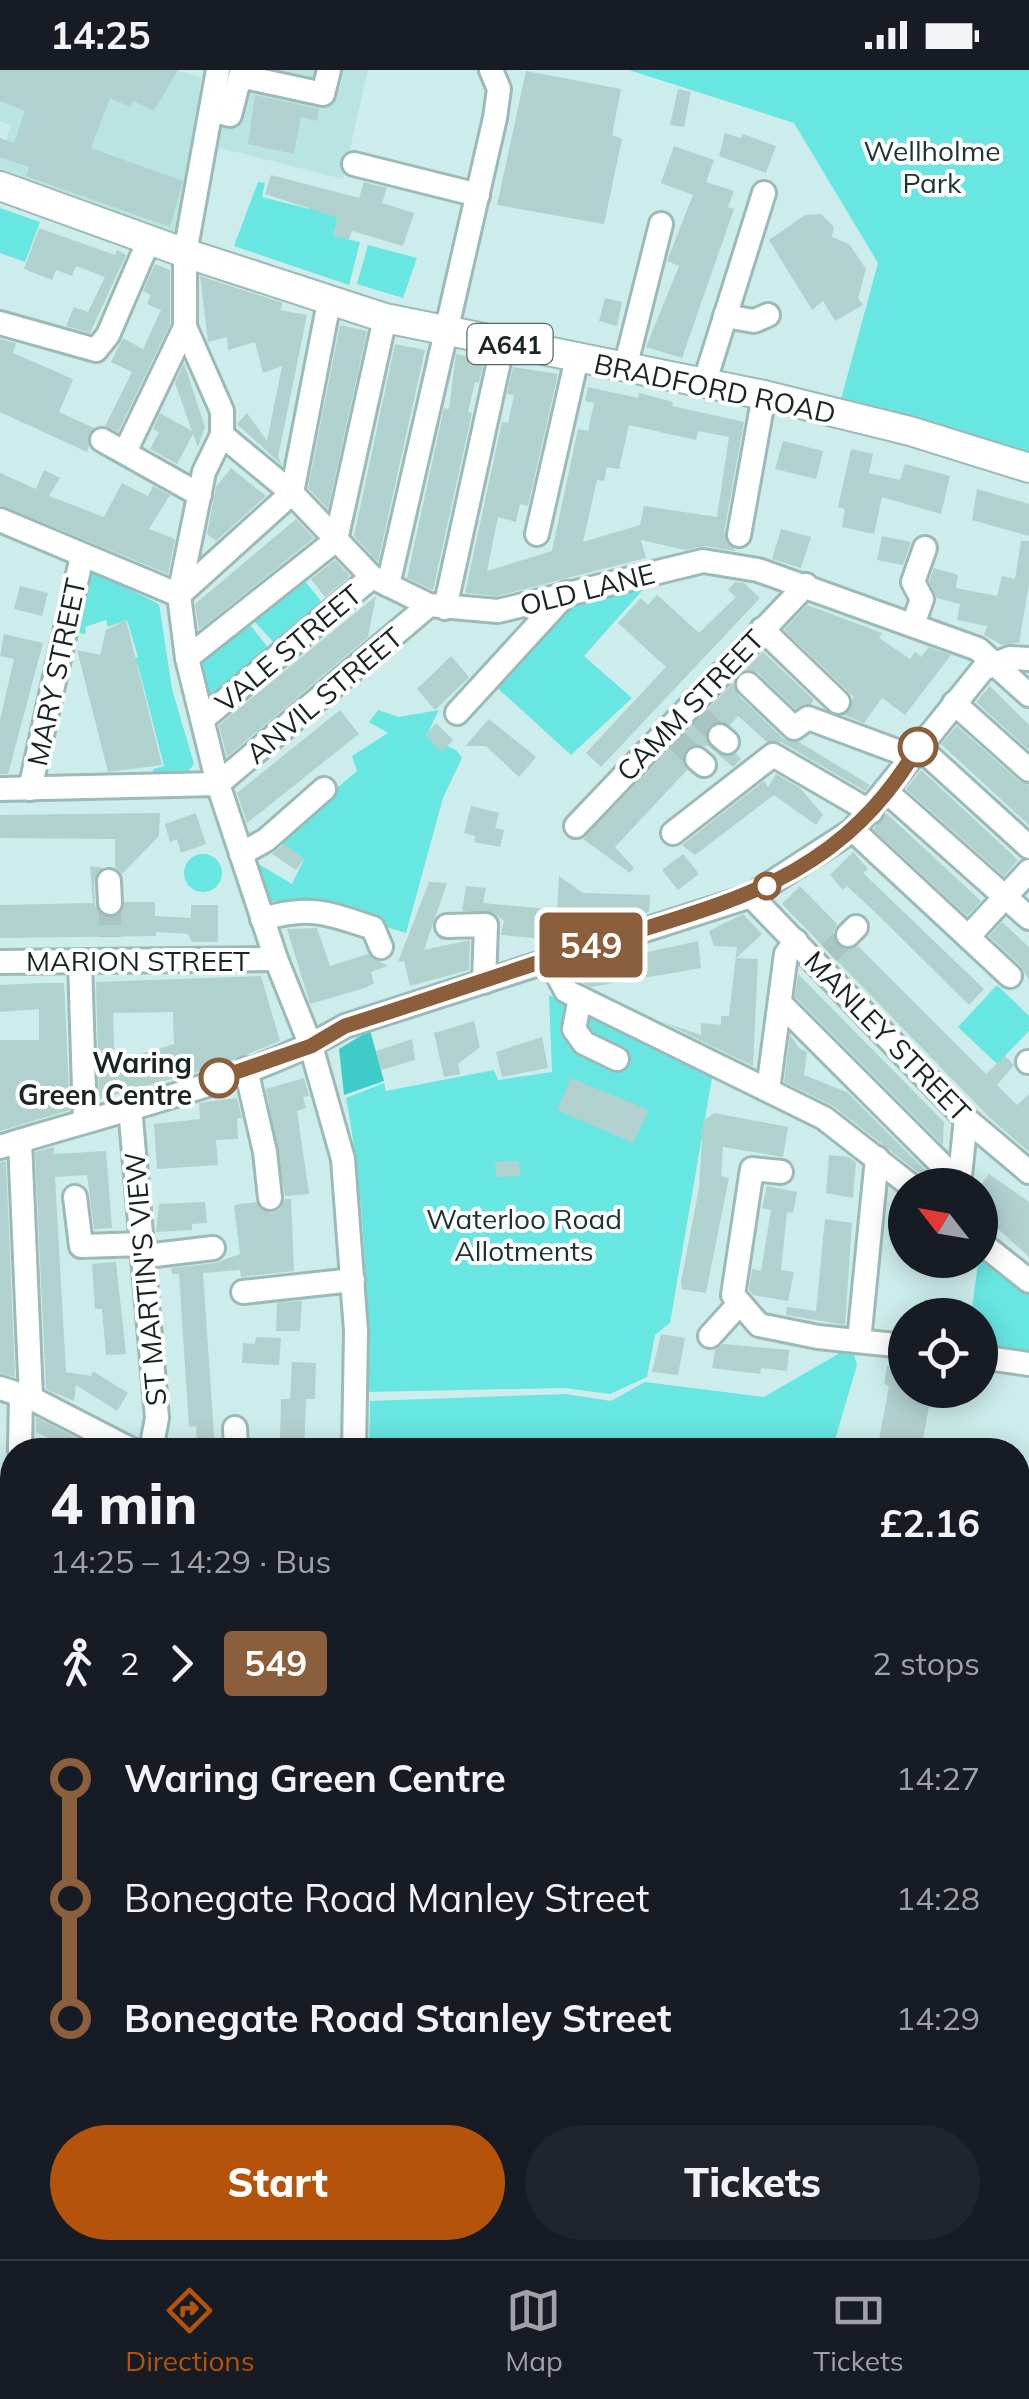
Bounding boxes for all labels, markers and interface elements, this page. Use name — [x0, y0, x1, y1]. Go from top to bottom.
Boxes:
text: 14:25 — [50, 11, 151, 59]
park label: Wellholme Park — [864, 133, 1000, 200]
road number: A641 — [468, 324, 552, 364]
street label: BRADFORD ROAD — [591, 345, 839, 431]
street label: OLD LANE — [516, 555, 658, 623]
street label: MARY STREET — [19, 575, 93, 769]
street label: VALE STREET — [208, 577, 368, 719]
street label: ANVIL STREET — [239, 619, 409, 771]
street label: CAMM STREET — [609, 622, 771, 788]
unlabelled marker — [899, 728, 937, 766]
unlabelled marker — [754, 873, 780, 899]
line badge: 549 — [534, 912, 648, 978]
text: 549 — [559, 923, 623, 967]
street label: MARION STREET — [26, 943, 250, 978]
street label: MANLEY STREET — [798, 943, 979, 1129]
place label: Waring Green Centre — [18, 1045, 192, 1112]
marker: Waring Green Centre — [200, 1059, 238, 1097]
street label: ST MARTIN'S VIEW — [116, 1151, 174, 1407]
north arrow — [888, 1168, 998, 1278]
map controls — [888, 1168, 998, 1408]
park label: Waterloo Road Allotments — [426, 1201, 622, 1268]
button: locate — [888, 1298, 998, 1408]
text: 4 min — [50, 1469, 197, 1538]
text: £2.16 — [879, 1499, 980, 1547]
text: 14:25 – 14:29 · Bus — [50, 1541, 331, 1581]
icon: walk — [50, 1636, 105, 1691]
icon: forward — [154, 1636, 209, 1691]
text: 549 — [244, 1641, 307, 1685]
text: 2 — [120, 1643, 139, 1683]
text: 2 stops — [872, 1643, 980, 1683]
text: Waring Green Centre — [124, 1754, 506, 1802]
text: 14:27 — [896, 1758, 980, 1798]
text: Bonegate Road Manley Street — [124, 1874, 649, 1922]
text: 14:28 — [896, 1878, 980, 1918]
text: Bonegate Road Stanley Street — [124, 1994, 671, 2042]
text: 14:29 — [896, 1998, 980, 2038]
button: Start — [50, 2125, 505, 2240]
button: Tickets — [525, 2125, 980, 2240]
tab: Directions — [125, 2283, 255, 2378]
tab: Map — [505, 2283, 563, 2378]
tab: Tickets — [813, 2283, 904, 2378]

